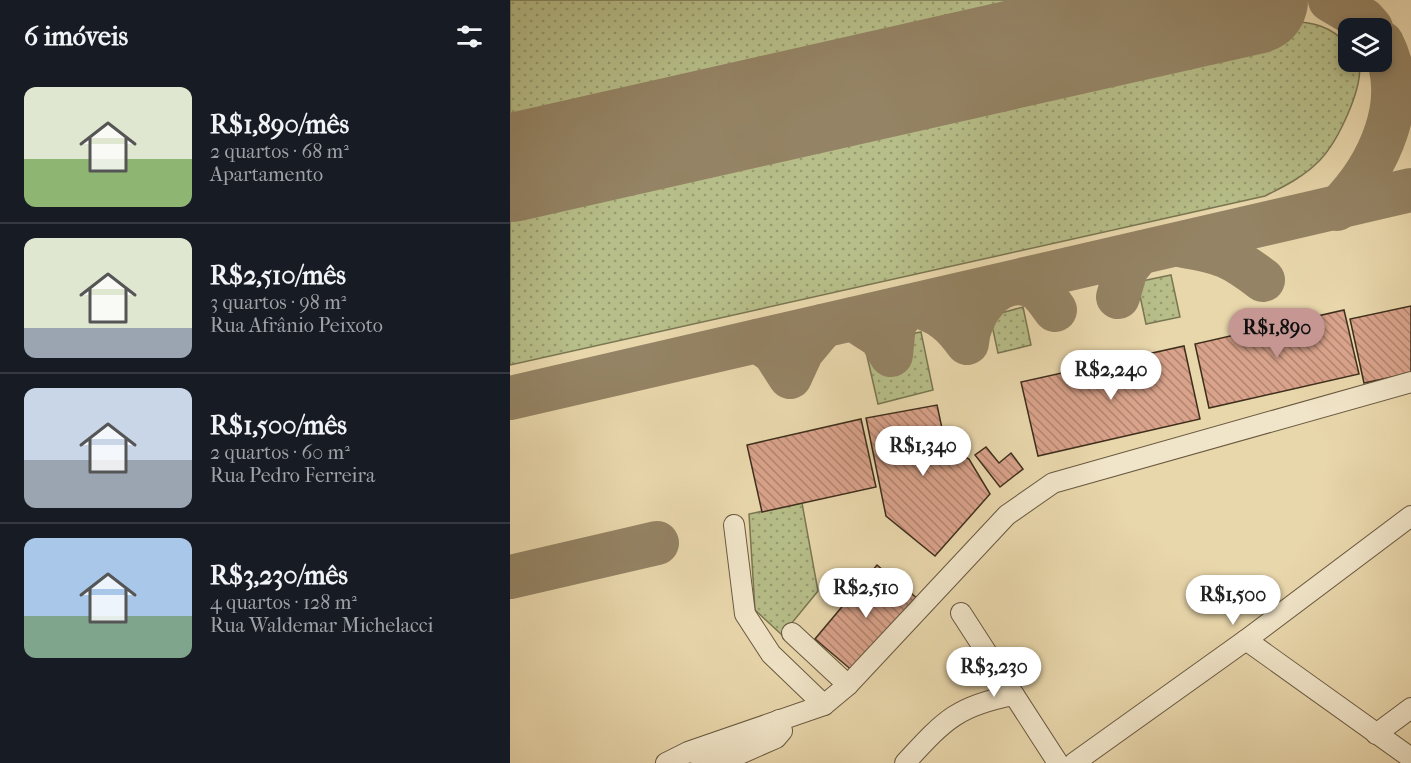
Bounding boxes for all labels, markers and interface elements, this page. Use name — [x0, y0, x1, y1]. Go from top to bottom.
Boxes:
map controls — [1338, 18, 1392, 72]
button: layers — [1338, 18, 1392, 72]
icon: filters — [453, 20, 486, 53]
text: 6 imóveis — [24, 21, 128, 52]
text: R$1,890/mês — [210, 109, 349, 140]
icon: home — [72, 111, 144, 183]
text: 2 quartos · 68 m² — [210, 140, 349, 163]
text: Apartamento — [210, 163, 323, 186]
text: R$2,510/mês — [210, 260, 346, 291]
icon: home — [72, 262, 144, 334]
text: 3 quartos · 98 m² — [210, 291, 346, 314]
pin: R$1,890 — [1222, 308, 1332, 359]
text: Rua Afrânio Peixoto — [210, 314, 383, 337]
text: R$1,890 — [1243, 316, 1311, 339]
pin: R$2,240 — [1056, 350, 1166, 401]
text: R$2,240 — [1074, 358, 1148, 381]
text: R$1,500/mês — [210, 410, 347, 441]
icon: home — [72, 412, 144, 484]
pin: R$1,340 — [868, 426, 978, 477]
text: R$1,340 — [889, 434, 957, 457]
text: 2 quartos · 60 m² — [210, 441, 350, 464]
text: Rua Pedro Ferreira — [210, 464, 375, 487]
text: R$3,230/mês — [210, 560, 348, 591]
icon: home — [72, 562, 144, 634]
pin: R$2,510 — [811, 568, 921, 619]
pin: R$1,500 — [1178, 575, 1288, 626]
text: R$2,510 — [833, 576, 899, 599]
text: R$1,500 — [1200, 583, 1266, 606]
text: 4 quartos · 128 m² — [210, 591, 357, 614]
text: Rua Waldemar Michelacci — [210, 614, 434, 637]
pin: R$3,230 — [939, 647, 1049, 698]
text: R$3,230 — [960, 655, 1028, 678]

